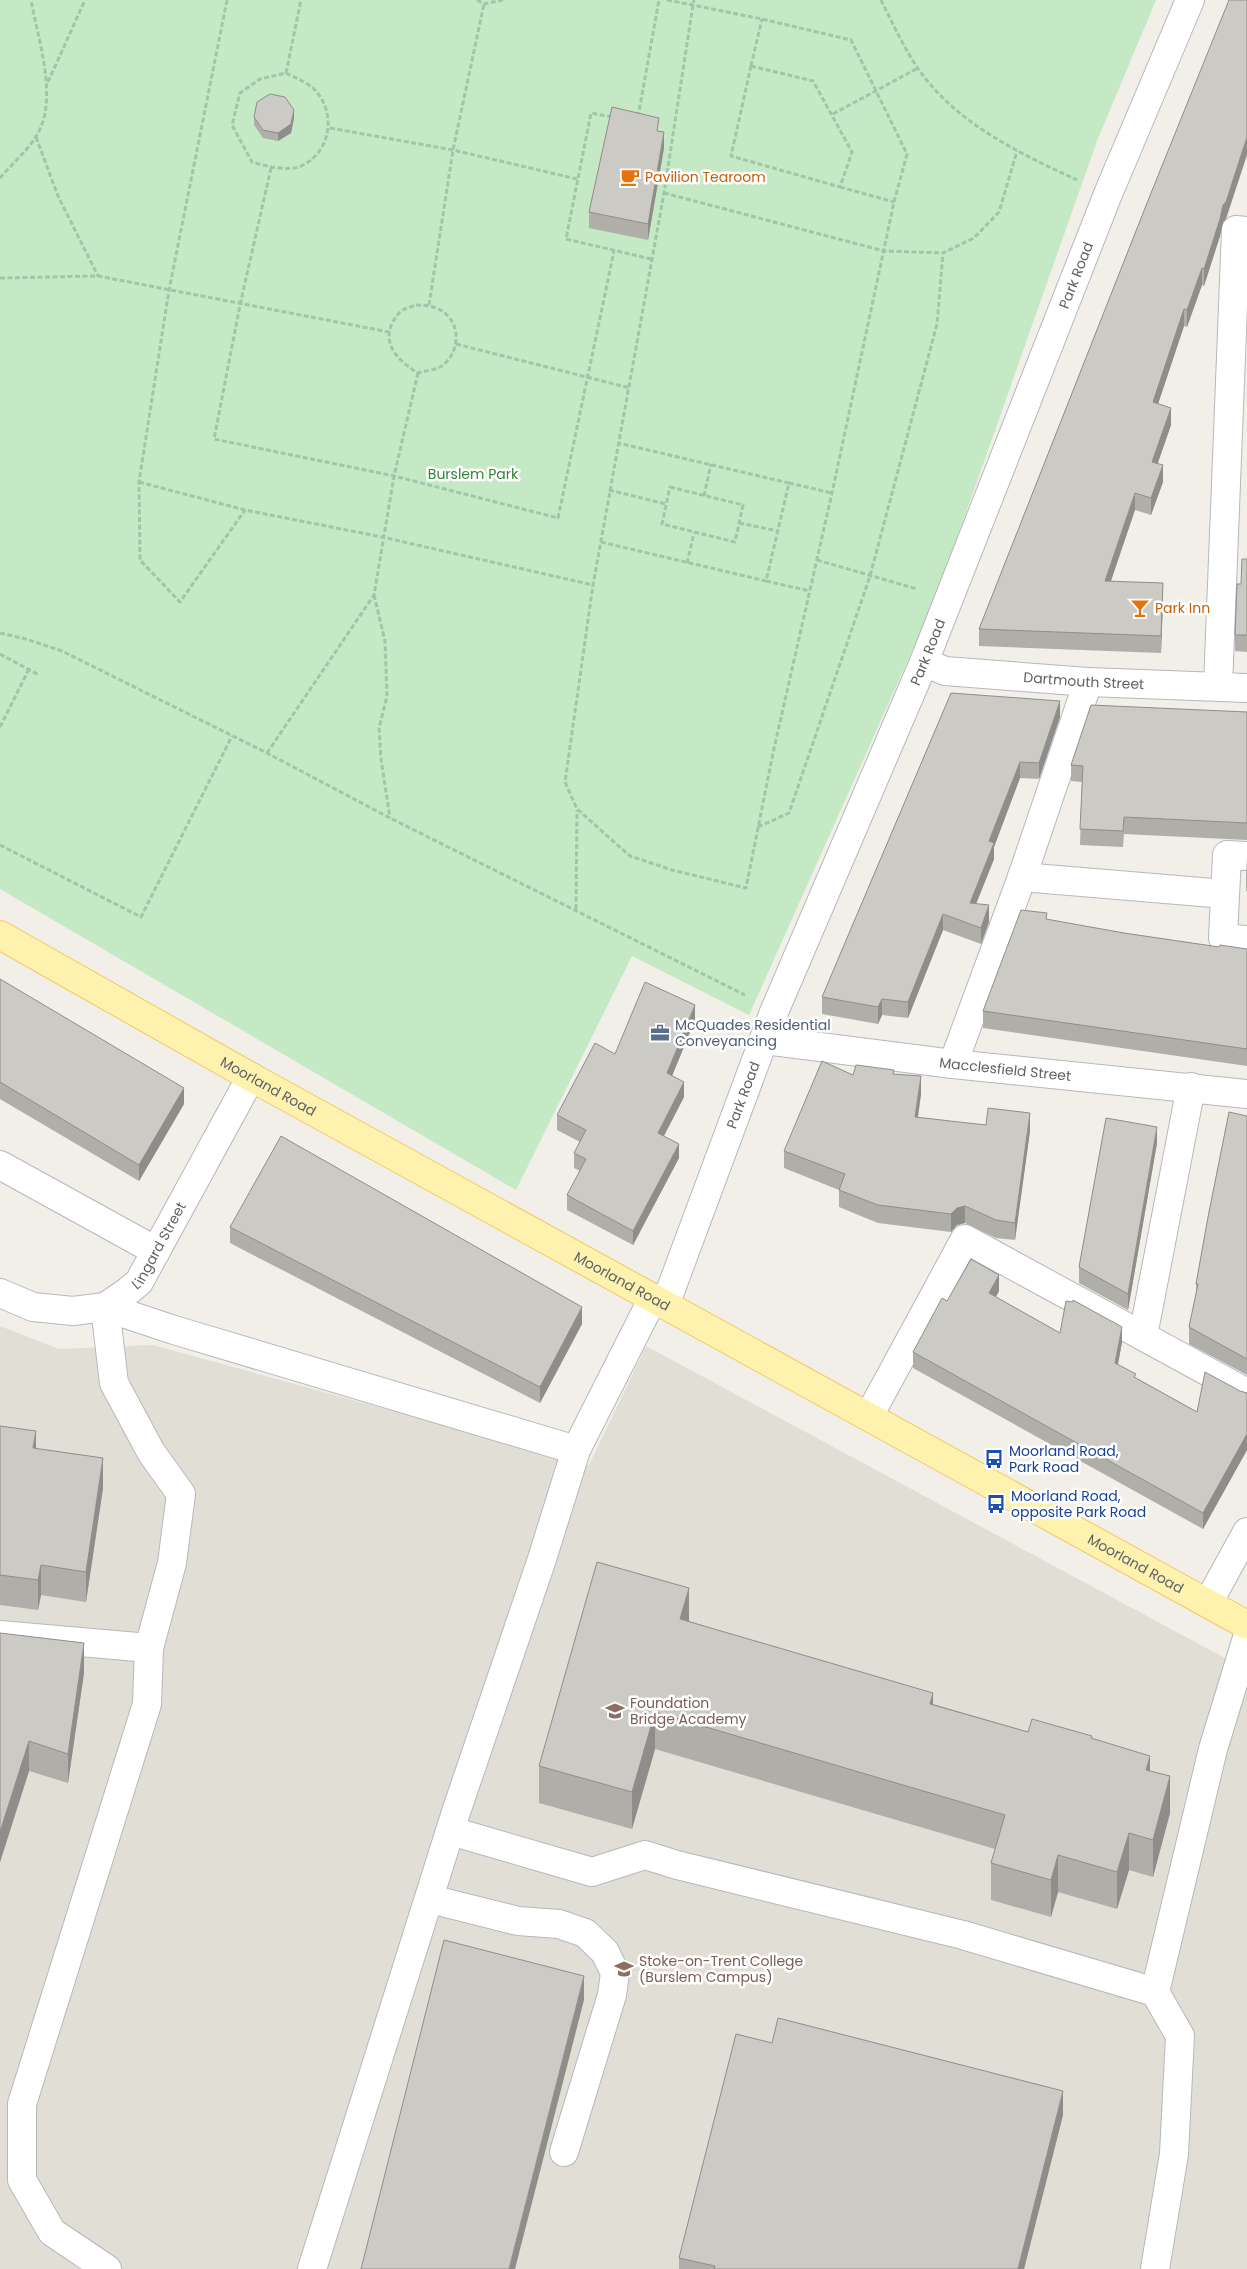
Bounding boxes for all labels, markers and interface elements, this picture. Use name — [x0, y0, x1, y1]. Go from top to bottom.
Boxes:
cafe icon: Pavilion Tearoom — [619, 166, 641, 188]
place label: Pavilion Tearoom — [645, 167, 766, 187]
street label: Park Road — [1054, 239, 1098, 312]
park label: Burslem Park — [428, 464, 519, 484]
bar icon: Park Inn — [1129, 597, 1151, 619]
place label: Park Inn — [1155, 598, 1210, 618]
street label: Park Road — [905, 616, 950, 688]
street label: Dartmouth Street — [1023, 667, 1145, 694]
place label: McQuades Residential Conveyancing — [675, 1015, 831, 1051]
office icon: McQuades Residential Conveyancing — [649, 1022, 671, 1044]
street label: Moorland Road — [217, 1052, 320, 1121]
street label: Macclesfield Street — [938, 1052, 1072, 1086]
street label: Park Road — [721, 1059, 765, 1131]
street label: Lingard Street — [127, 1198, 191, 1294]
street label: Moorland Road — [571, 1247, 674, 1316]
place label: Moorland Road, Park Road — [1009, 1441, 1119, 1477]
bus stop icon: Moorland Road, Park Road — [983, 1448, 1005, 1470]
place label: Moorland Road, opposite Park Road — [1011, 1486, 1146, 1522]
bus stop icon: Moorland Road, opposite Park Road — [985, 1493, 1007, 1515]
street label: Moorland Road — [1084, 1529, 1187, 1598]
place label: Foundation Bridge Academy — [630, 1693, 747, 1729]
school or university icon: Foundation Bridge Academy — [604, 1700, 626, 1722]
place label: Stoke-on-Trent College (Burslem Campus) — [639, 1951, 804, 1987]
school or university icon: Stoke-on-Trent College (Burslem Campus) — [613, 1958, 635, 1980]

